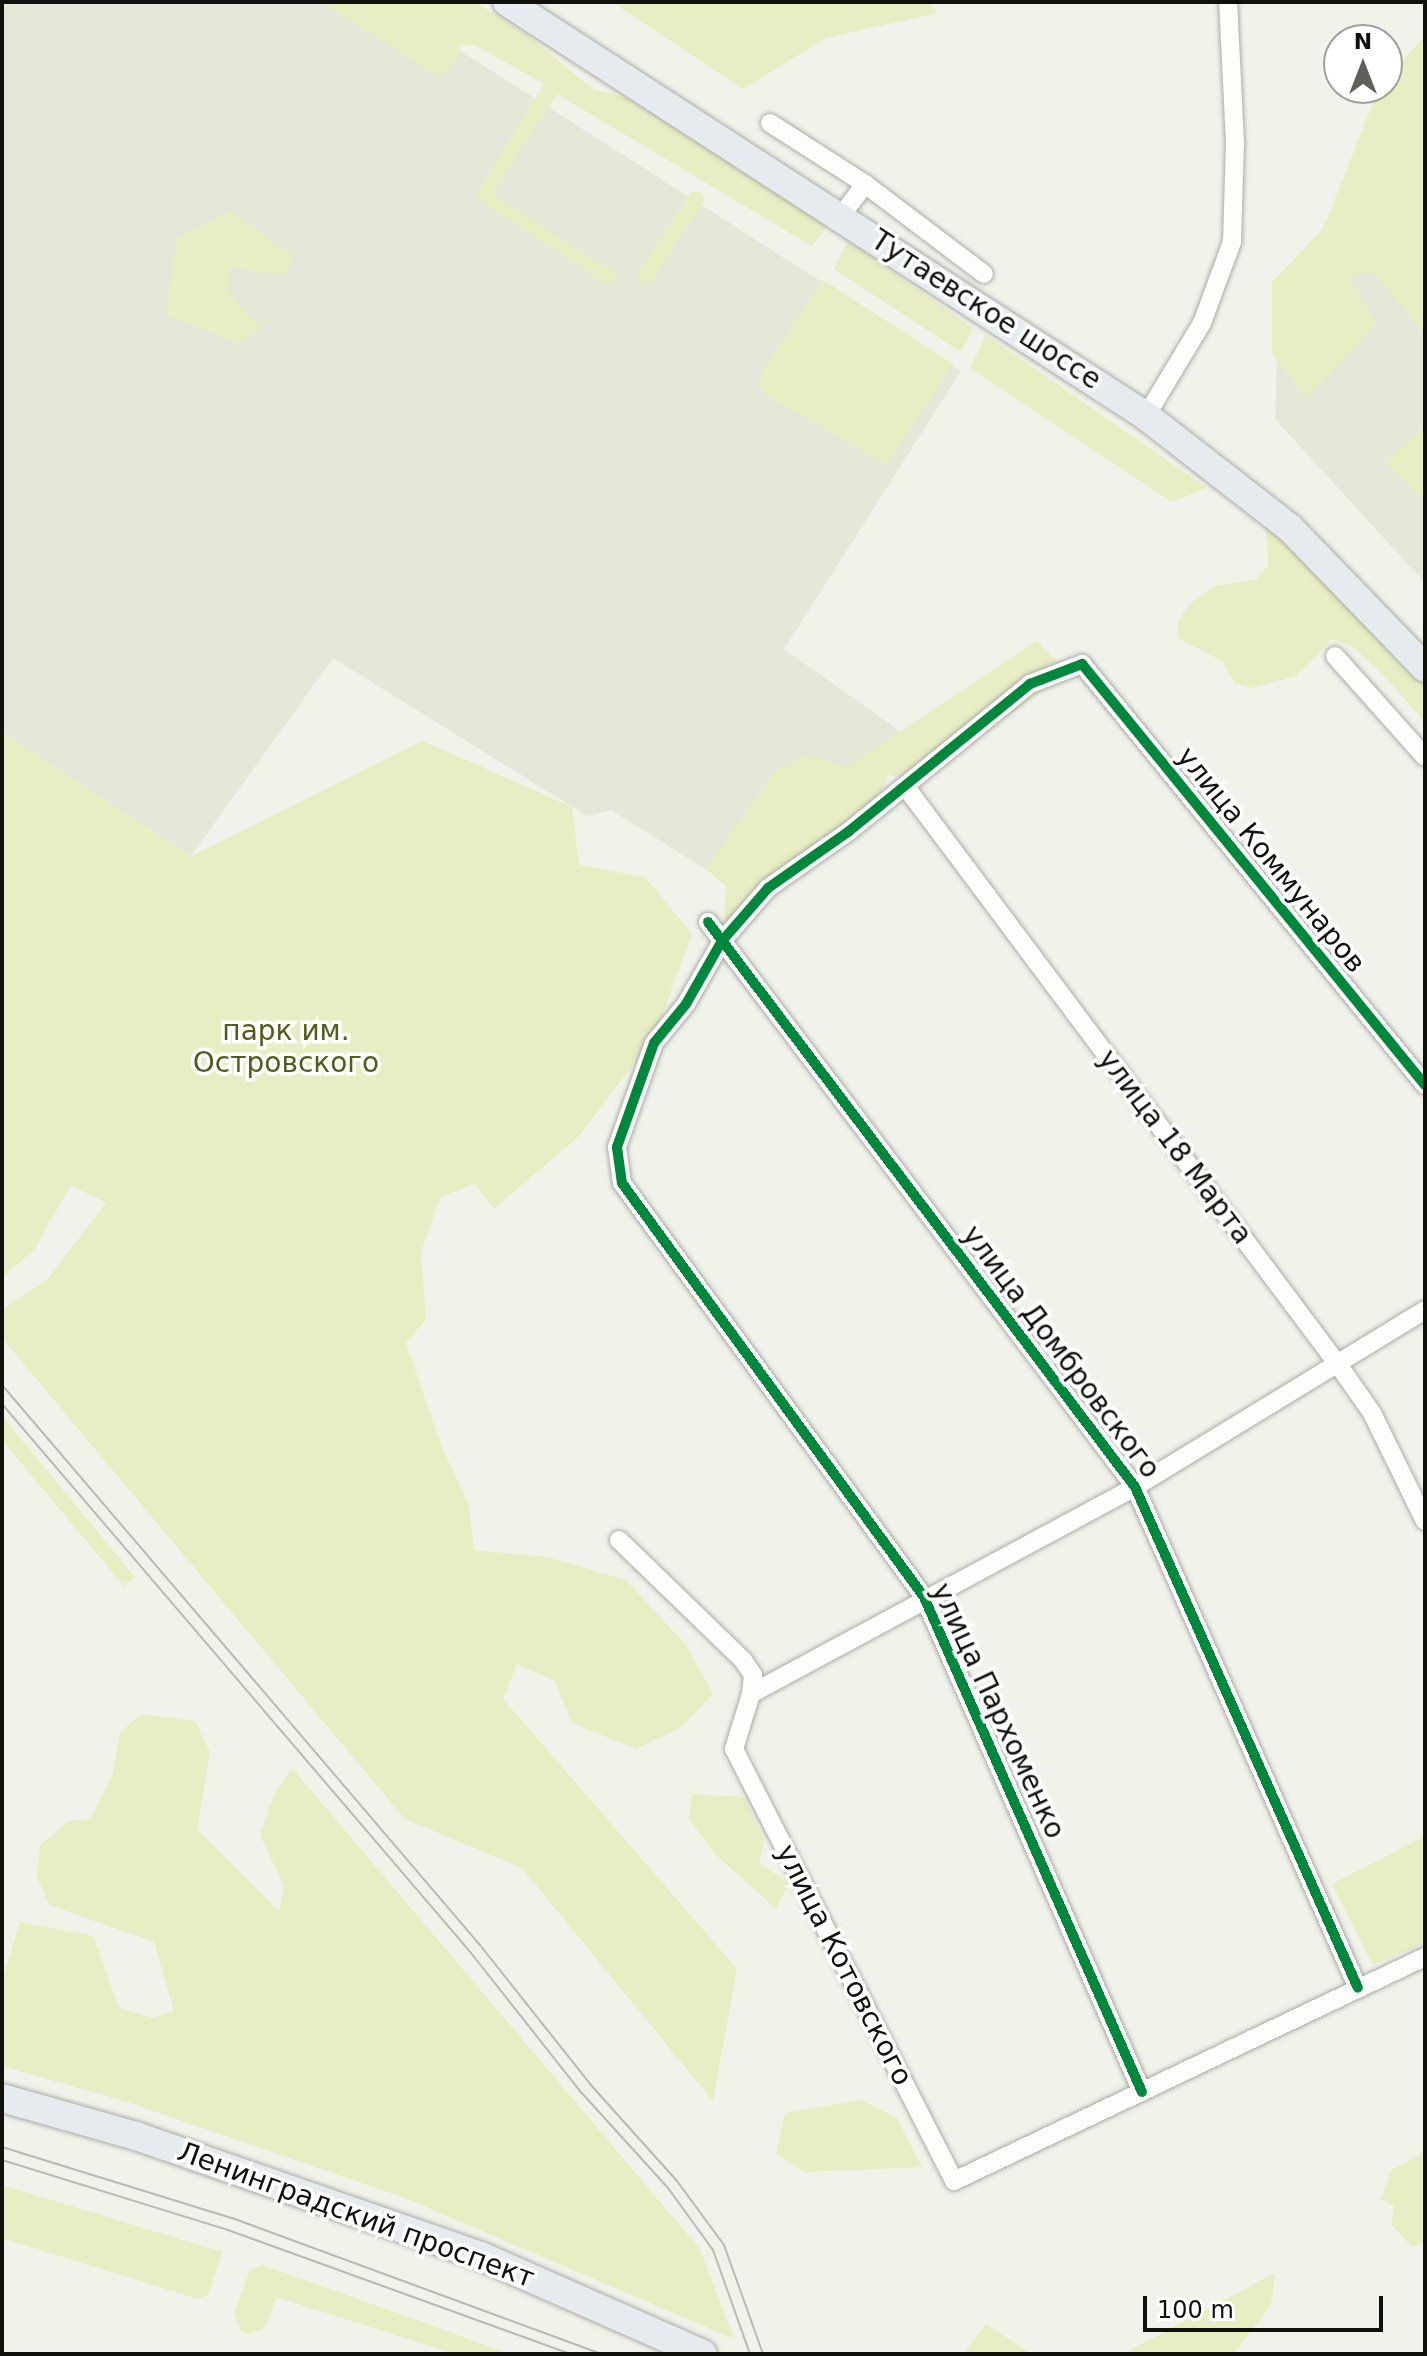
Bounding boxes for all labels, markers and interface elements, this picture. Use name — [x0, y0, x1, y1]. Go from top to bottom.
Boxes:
north arrow — [1323, 24, 1403, 104]
text: N — [1354, 29, 1372, 54]
street label: Тутаевское шоссе — [865, 223, 1107, 397]
street label: улица Коммунаров — [1170, 740, 1372, 980]
park label: парк им. Островского — [193, 1014, 379, 1080]
street label: улица 18 Марта — [1091, 1043, 1259, 1251]
street label: улица Домбровского — [955, 1219, 1167, 1485]
street label: улица Пархоменко — [924, 1578, 1072, 1844]
street label: улица Котовского — [769, 1839, 919, 2091]
street label: Ленинградский проспект — [173, 2135, 539, 2295]
scale bar — [1147, 2280, 1387, 2330]
text: 100 m — [1157, 2296, 1234, 2324]

